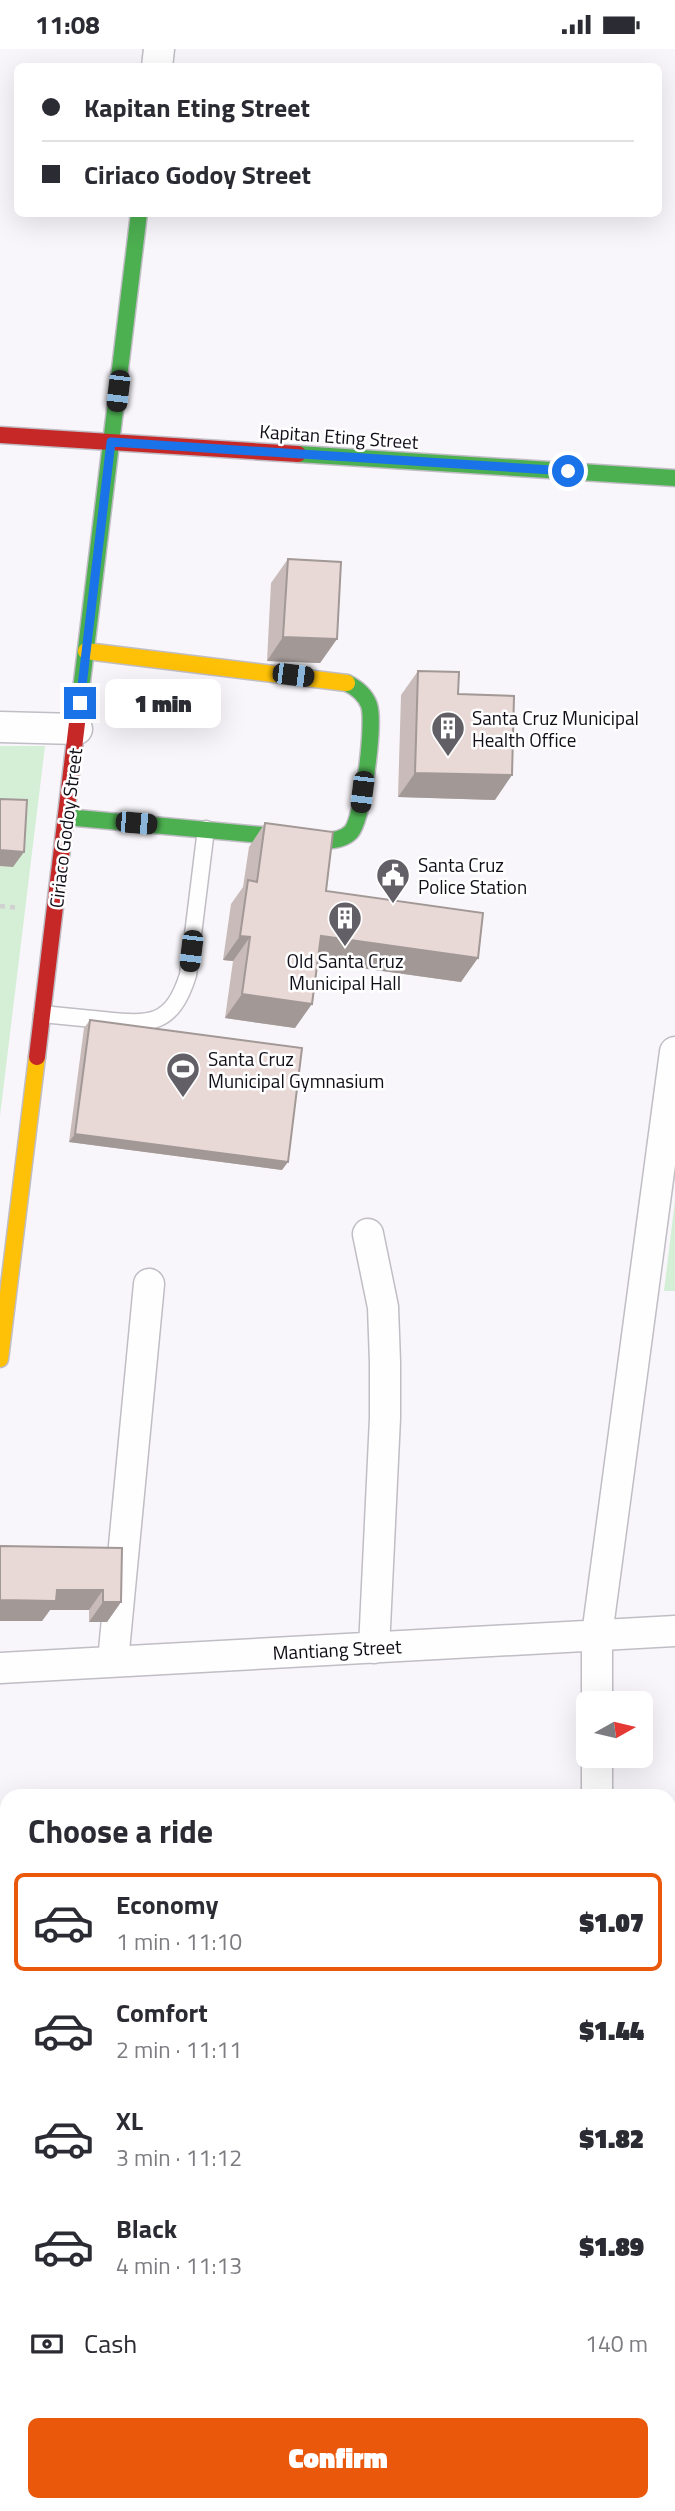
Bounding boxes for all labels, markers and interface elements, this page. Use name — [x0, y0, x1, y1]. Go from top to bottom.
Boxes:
text: 11:08 — [35, 5, 100, 44]
text: Kapitan Eting Street — [84, 88, 310, 127]
text: Ciriaco Godoy Street — [84, 155, 311, 194]
car — [106, 369, 131, 413]
street label: Kapitan Eting Street — [258, 416, 420, 456]
route start — [552, 455, 584, 487]
car — [271, 662, 316, 688]
callout: 1 min — [104, 679, 220, 727]
text: 1 min — [134, 686, 192, 721]
route end — [64, 687, 96, 719]
place label: Santa Cruz Municipal Health Office — [472, 703, 639, 754]
building icon: Santa Cruz Municipal Health Office — [429, 709, 467, 758]
street label: Ciriaco Godoy Street — [41, 746, 89, 910]
car — [350, 770, 375, 814]
car — [115, 811, 158, 835]
place label: Santa Cruz Police Station — [418, 850, 527, 901]
public building icon: Santa Cruz Police Station — [374, 856, 412, 905]
building icon: Old Santa Cruz Municipal Hall — [326, 899, 364, 948]
car — [179, 929, 204, 973]
place label: Old Santa Cruz Municipal Hall — [286, 946, 404, 997]
place label: Santa Cruz Municipal Gymnasium — [208, 1044, 384, 1095]
sports icon: Santa Cruz Municipal Gymnasium — [164, 1050, 202, 1099]
street label: Mantiang Street — [272, 1631, 403, 1667]
north arrow — [576, 1691, 653, 1767]
map controls — [576, 1691, 653, 1768]
text: Choose a ride — [28, 1807, 213, 1855]
text: Economy — [116, 1885, 218, 1924]
icon: car — [32, 1891, 95, 1954]
text: $1.07 — [579, 1903, 644, 1942]
text: 1 min · 11:10 — [116, 1924, 242, 1959]
text: Comfort — [116, 1993, 208, 2032]
icon: car — [32, 1999, 95, 2062]
text: $1.44 — [579, 2011, 644, 2050]
text: 2 min · 11:11 — [116, 2032, 242, 2067]
text: XL — [116, 2101, 143, 2140]
icon: car — [32, 2107, 95, 2170]
text: $1.82 — [579, 2119, 644, 2158]
text: 3 min · 11:12 — [116, 2140, 242, 2175]
text: Black — [116, 2209, 177, 2248]
icon: car — [32, 2215, 95, 2278]
text: $1.89 — [579, 2227, 644, 2266]
text: 4 min · 11:13 — [116, 2248, 242, 2283]
text: Cash — [84, 2324, 137, 2363]
icon: cash — [28, 2325, 66, 2363]
text: 140 m — [585, 2326, 648, 2361]
button: Confirm — [28, 2418, 648, 2498]

